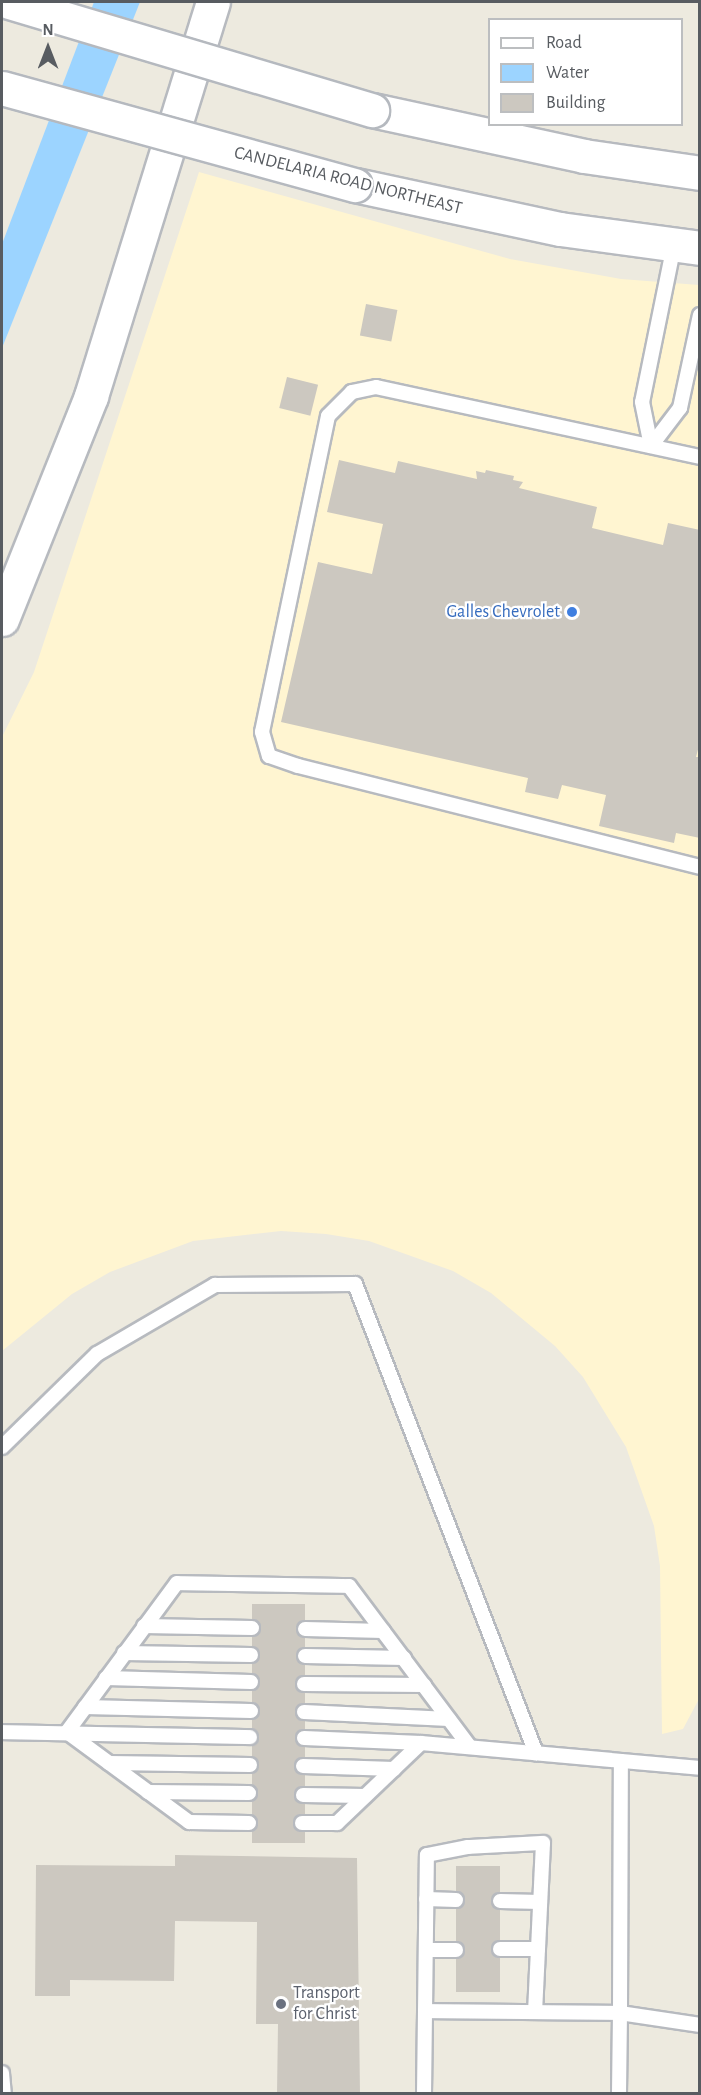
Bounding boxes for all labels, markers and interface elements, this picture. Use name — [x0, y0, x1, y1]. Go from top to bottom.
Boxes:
north arrow — [18, 18, 78, 78]
legend — [488, 18, 683, 126]
text: N — [42, 22, 54, 38]
text: Road — [546, 34, 582, 52]
text: Water — [546, 64, 589, 82]
text: Building — [546, 94, 605, 112]
street label: CANDELARIA ROAD NORTHEAST — [232, 142, 464, 220]
place label: Galles Chevrolet — [446, 601, 560, 623]
marker: Galles Chevrolet — [565, 605, 579, 619]
place label: Transport for Christ — [293, 1983, 360, 2026]
marker: Transport for Christ — [274, 1997, 288, 2011]

